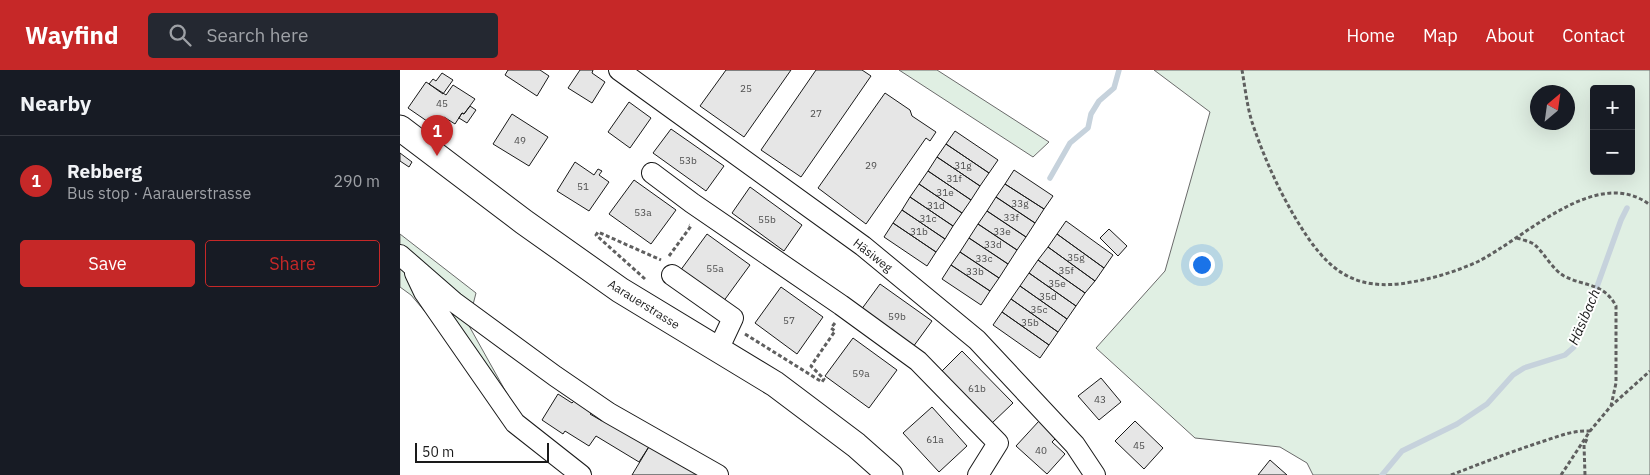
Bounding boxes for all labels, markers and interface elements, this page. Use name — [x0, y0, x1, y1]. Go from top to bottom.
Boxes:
search box — [148, 13, 498, 58]
text: Wayfind — [25, 19, 118, 51]
icon: search — [166, 21, 194, 49]
text: Search here — [206, 23, 308, 47]
text: Home — [1347, 24, 1395, 47]
text: Map — [1423, 24, 1458, 47]
text: About — [1486, 24, 1534, 47]
text: Contact — [1562, 24, 1625, 47]
house number: 25 — [740, 82, 752, 95]
north arrow — [1530, 85, 1575, 130]
map controls — [1590, 85, 1635, 175]
button: + — [1590, 85, 1635, 130]
text: Nearby — [20, 89, 91, 117]
house number: 45 — [436, 97, 448, 110]
house number: 27 — [810, 107, 822, 120]
pin: 1 — [421, 115, 453, 156]
button: − — [1590, 130, 1635, 175]
house number: 49 — [514, 134, 526, 147]
house number: 53b — [679, 154, 697, 167]
text: Rebberg — [67, 159, 142, 183]
house number: 29 — [865, 159, 877, 172]
house number: 31g — [954, 159, 972, 172]
text: 1 — [31, 171, 41, 191]
text: 290 m — [333, 171, 380, 191]
house number: 31f — [946, 172, 962, 185]
house number: 51 — [577, 180, 589, 193]
text: Bus stop · Aarauerstrasse — [67, 183, 251, 203]
house number: 31e — [936, 186, 954, 199]
house number: 33g — [1011, 197, 1029, 210]
house number: 31d — [927, 199, 945, 212]
house number: 53a — [634, 206, 652, 219]
house number: 33f — [1003, 211, 1019, 224]
house number: 31c — [919, 212, 937, 225]
house number: 55b — [758, 213, 776, 226]
house number: 31b — [910, 225, 928, 238]
house number: 33e — [993, 225, 1011, 238]
street label: Häsiweg — [850, 235, 896, 275]
house number: 33d — [984, 238, 1002, 251]
button: Save — [20, 240, 195, 287]
button: Share — [205, 240, 380, 287]
house number: 35g — [1067, 251, 1085, 264]
house number: 33c — [975, 252, 993, 265]
your location — [1189, 252, 1215, 278]
house number: 55a — [706, 262, 724, 275]
house number: 35f — [1058, 264, 1074, 277]
house number: 33b — [966, 265, 984, 278]
street label: Aarauerstrasse — [605, 276, 683, 332]
house number: 35e — [1048, 277, 1066, 290]
water label: Häsibach — [1564, 286, 1604, 348]
house number: 35d — [1039, 290, 1057, 303]
house number: 35c — [1030, 303, 1048, 316]
house number: 59b — [888, 310, 906, 323]
house number: 57 — [783, 314, 795, 327]
house number: 35b — [1021, 316, 1039, 329]
house number: 59a — [852, 367, 870, 380]
house number: 61b — [968, 382, 986, 395]
house number: 43 — [1094, 393, 1106, 406]
house number: 61a — [926, 433, 944, 446]
house number: 45 — [1133, 439, 1145, 452]
scale bar — [415, 440, 549, 463]
text: 50 m — [422, 443, 454, 461]
house number: 40 — [1035, 444, 1047, 457]

